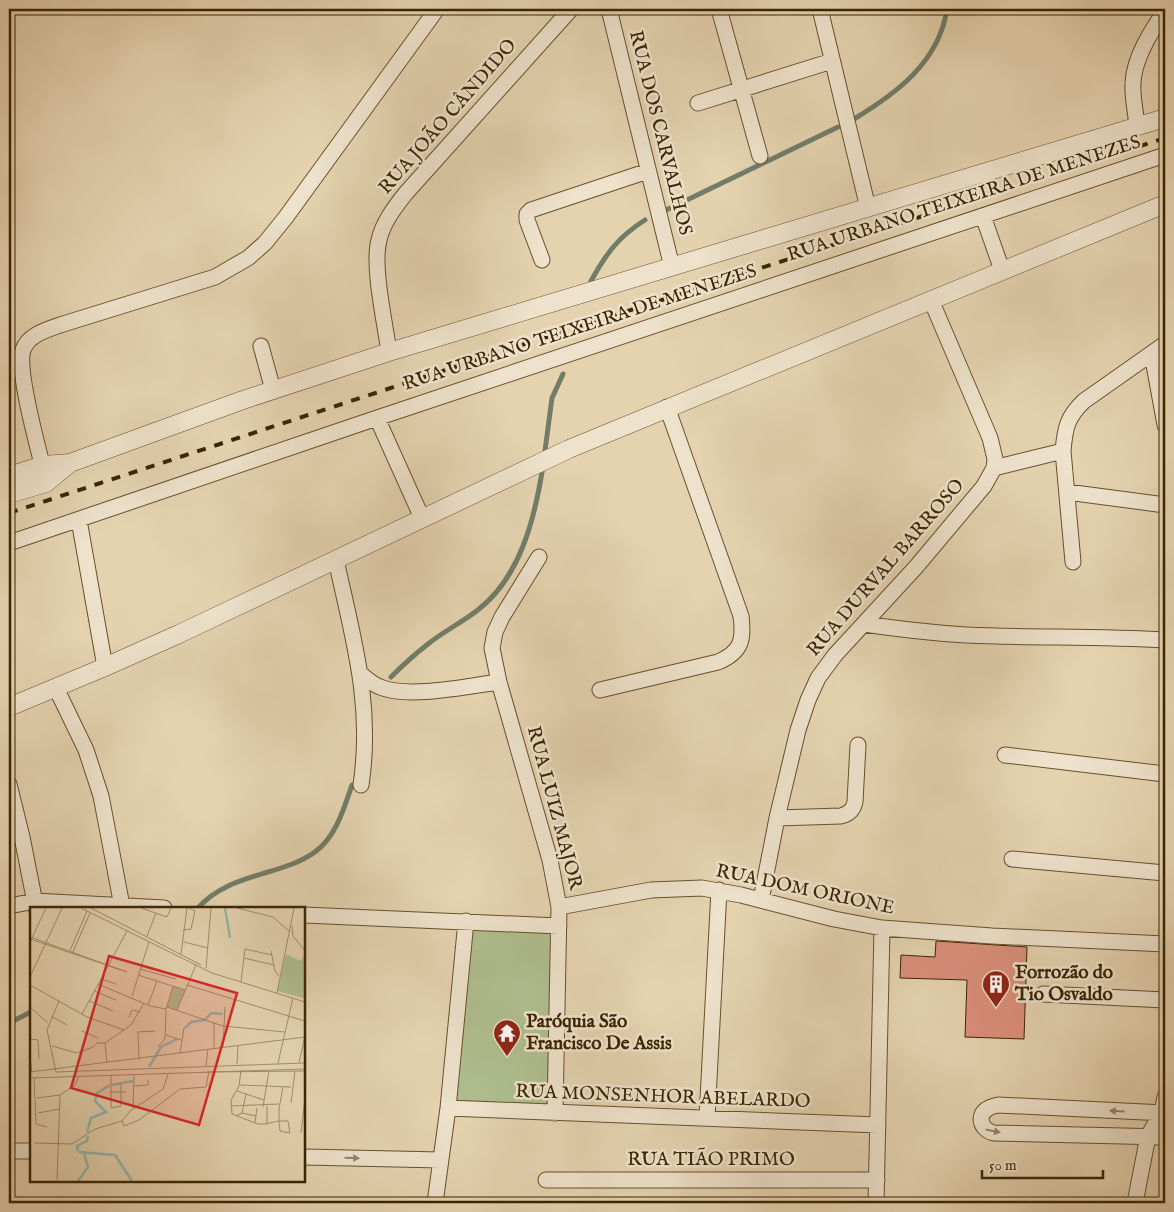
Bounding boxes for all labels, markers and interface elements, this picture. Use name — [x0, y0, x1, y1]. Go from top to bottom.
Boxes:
street label: RUA DOS CARVALHOS — [623, 28, 697, 238]
street label: RUA JOÃO CÂNDIDO — [373, 33, 522, 200]
street label: RUA URBANO TEIXEIRA DE MENEZES — [784, 130, 1144, 268]
street label: RUA URBANO TEIXEIRA DE MENEZES — [400, 259, 760, 397]
street label: RUA DURVAL BARROSO — [802, 474, 970, 662]
street label: RUA LUIZ MAJOR — [521, 724, 588, 893]
street label: RUA DOM ORIONE — [714, 859, 896, 921]
inset map — [30, 907, 305, 1182]
place label: Forrozão do Tio Osvaldo — [1014, 961, 1113, 1007]
building icon: Forrozão do Tio Osvaldo — [981, 969, 1011, 1008]
place label: Paróquia São Francisco De Assis — [526, 1010, 672, 1056]
temple icon: Paróquia São Francisco De Assis — [492, 1018, 522, 1057]
street label: RUA MONSENHOR ABELARDO — [515, 1080, 811, 1114]
one-way arrow — [1108, 1106, 1124, 1114]
one-way arrow — [986, 1128, 1002, 1136]
street label: RUA TIÃO PRIMO — [627, 1147, 795, 1172]
scale bar — [982, 1147, 1103, 1179]
one-way arrow — [345, 1154, 361, 1162]
text: 50 m — [989, 1156, 1017, 1175]

